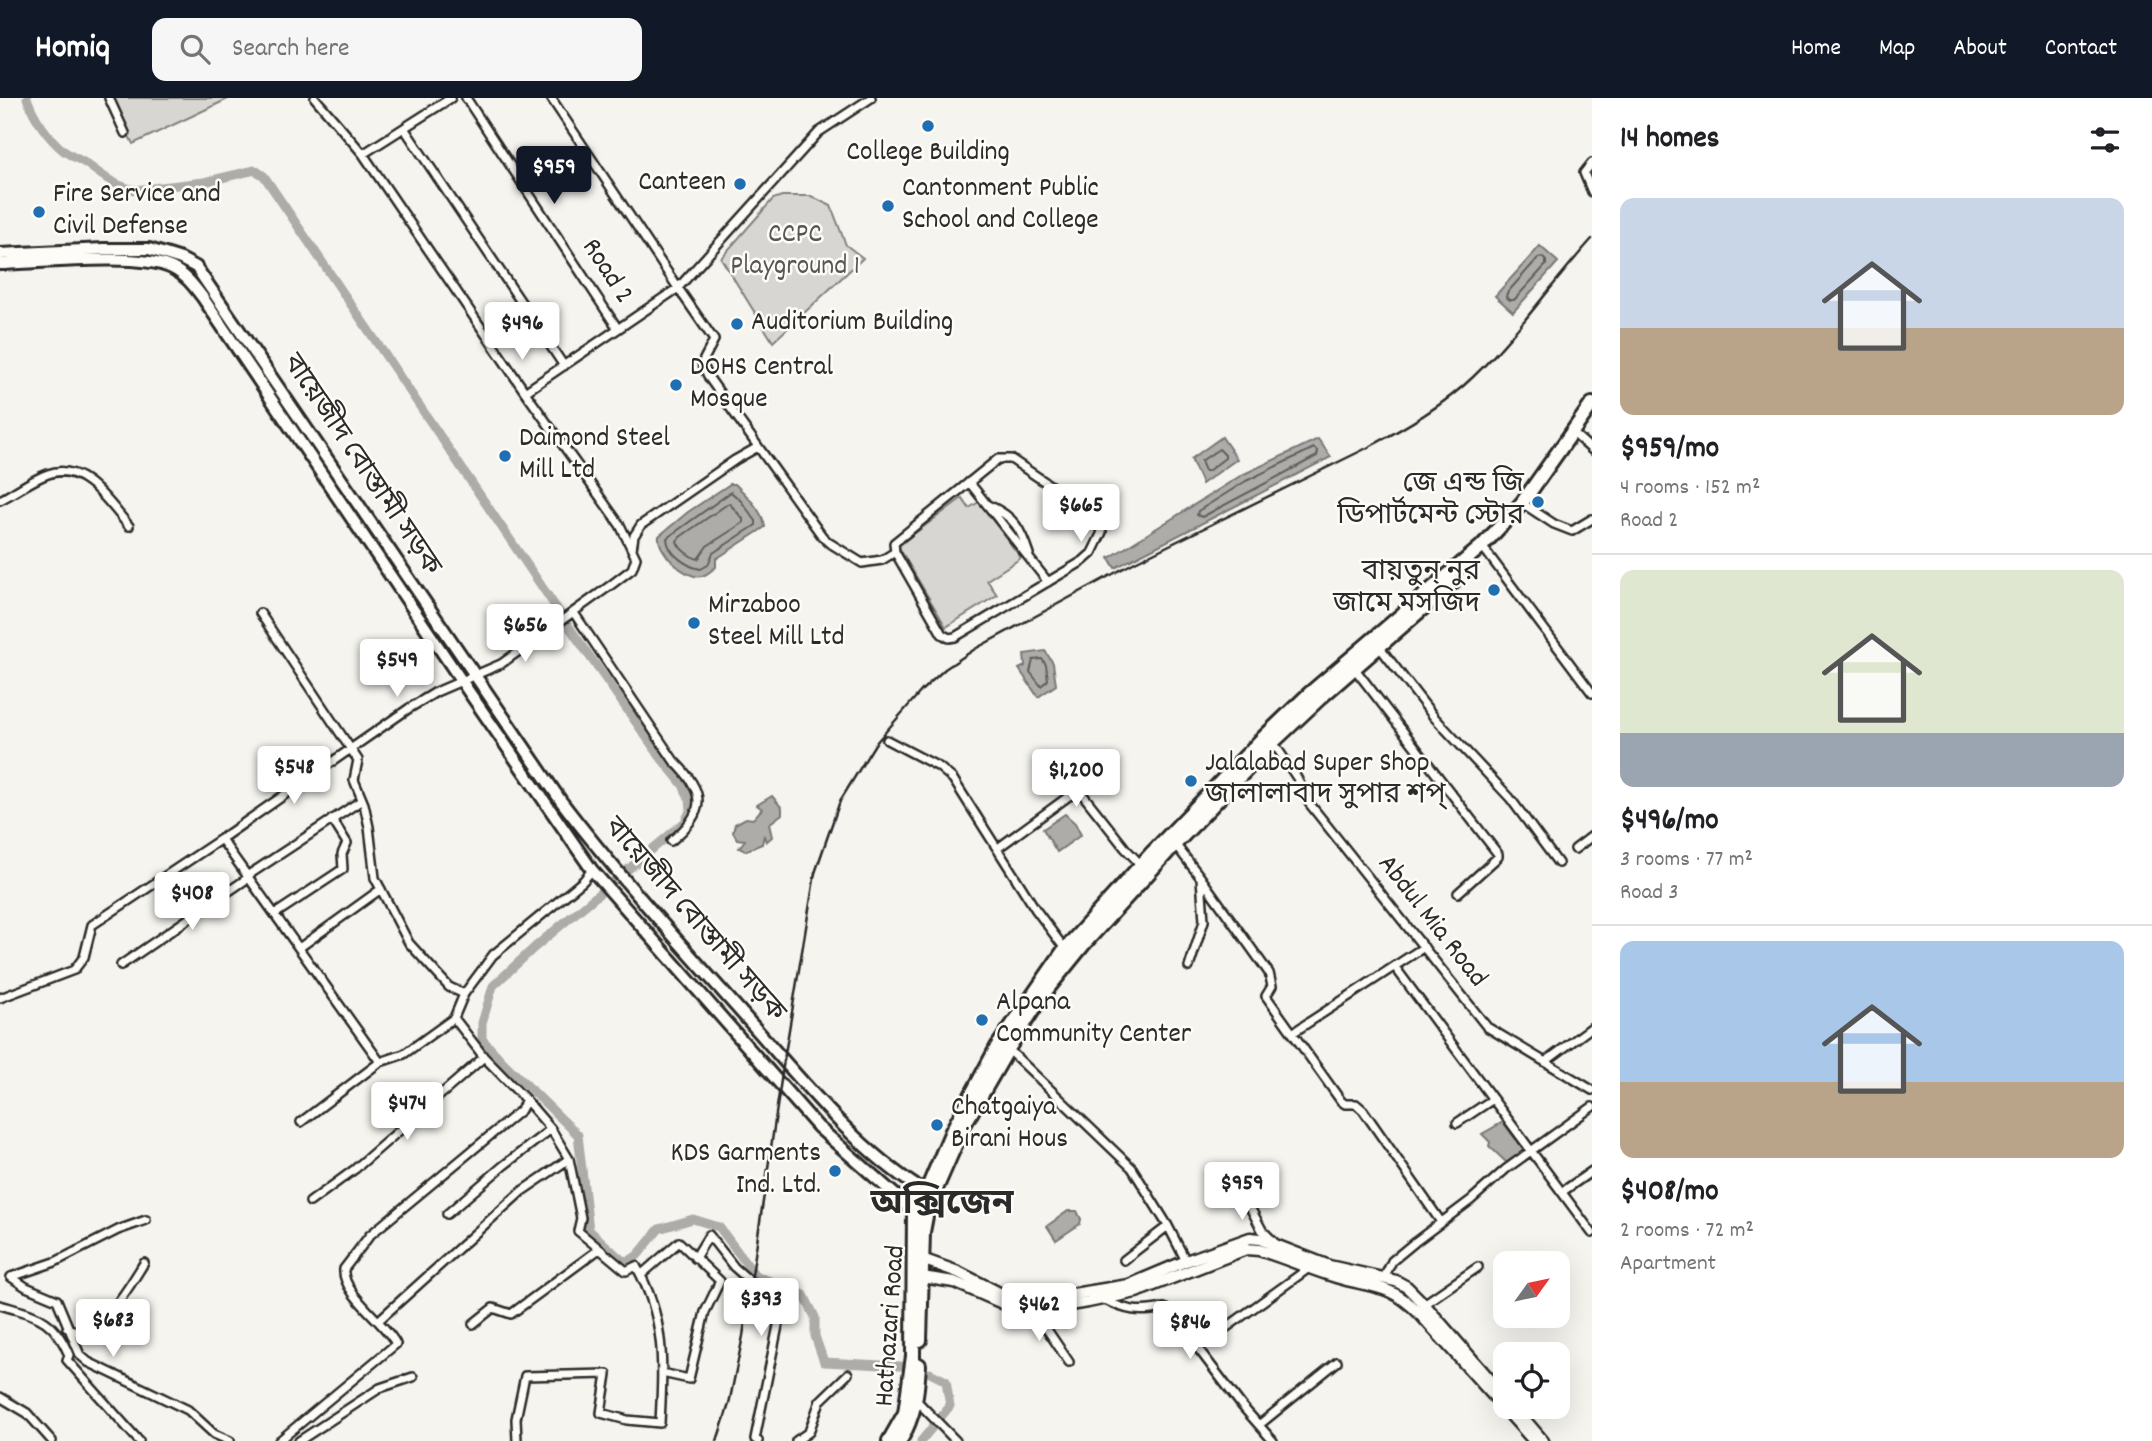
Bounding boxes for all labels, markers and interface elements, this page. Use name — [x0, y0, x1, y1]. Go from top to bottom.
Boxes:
search box — [152, 18, 642, 81]
text: Homiq — [35, 26, 110, 73]
icon: search — [176, 30, 214, 68]
text: Search here — [232, 31, 349, 68]
text: Home — [1791, 32, 1841, 66]
text: Map — [1879, 32, 1915, 66]
text: About — [1953, 32, 2007, 66]
text: Contact — [2045, 32, 2117, 66]
marker: College Building — [920, 118, 936, 134]
text: 14 homes — [1620, 119, 1719, 162]
icon: filters — [2086, 121, 2124, 159]
place label: College Building — [846, 134, 1010, 174]
pin: $959 — [513, 146, 595, 206]
text: $959 — [532, 152, 576, 185]
place label: Canteen — [638, 164, 726, 204]
place label: Cantonment Public School and College — [902, 170, 1099, 242]
place label: Fire Service and Civil Defense — [53, 176, 221, 248]
marker: Canteen — [732, 176, 748, 192]
marker: Cantonment Public School and College — [880, 198, 896, 214]
marker: Fire Service and Civil Defense — [31, 204, 47, 220]
park label: CCPC Playground 1 — [730, 216, 860, 288]
street label: Road 2 — [570, 231, 642, 313]
icon: home — [1809, 243, 1935, 369]
pin: $496 — [481, 302, 563, 362]
place label: Auditorium Building — [751, 304, 953, 344]
text: $496 — [500, 308, 544, 341]
marker: Auditorium Building — [729, 316, 745, 332]
street label: বায়েজীদ বোস্তামী সড়ক — [270, 346, 450, 585]
place label: DOHS Central Mosque — [690, 349, 834, 421]
marker: DOHS Central Mosque — [668, 377, 684, 393]
place label: Daimond Steel Mill Ltd — [519, 420, 670, 492]
text: $959/mo — [1620, 429, 1719, 472]
marker: Daimond Steel Mill Ltd — [497, 448, 513, 464]
place label: জে এন্ড জি ডিপার্টমেন্ট স্টোর — [1336, 465, 1525, 538]
text: 4 rooms · 152 m² — [1620, 472, 1760, 505]
pin: $665 — [1040, 484, 1122, 544]
text: $665 — [1059, 490, 1103, 523]
marker: জে এন্ড জি ডিপার্টমেন্ট স্টোর — [1530, 494, 1546, 510]
text: Road 2 — [1620, 505, 1678, 538]
place label: বায়তুন্ নুর জামে মসজিদ — [1332, 554, 1481, 626]
marker: বায়তুন্ নুর জামে মসজিদ — [1486, 582, 1502, 598]
place label: Mirzaboo Steel Mill Ltd — [708, 587, 845, 659]
pin: $656 — [484, 604, 566, 664]
text: $656 — [503, 610, 547, 643]
marker: Mirzaboo Steel Mill Ltd — [686, 615, 702, 631]
icon: home — [1809, 615, 1935, 741]
pin: $549 — [356, 640, 438, 699]
text: $549 — [376, 645, 418, 678]
place label: Jalalabad Super Shop জালালাবাদ সুপার শপ্ — [1204, 745, 1448, 817]
pin: $548 — [253, 746, 335, 806]
pin: $1,200 — [1019, 750, 1133, 809]
text: $548 — [273, 752, 315, 785]
text: $1,200 — [1048, 755, 1104, 788]
marker: Jalalabad Super Shop জালালাবাদ সুপার শপ্ — [1183, 773, 1199, 789]
text: $496/mo — [1620, 801, 1719, 844]
street label: বায়েজীদ বোস্তামী সড়ক — [592, 808, 794, 1032]
text: 3 rooms · 77 m² — [1620, 844, 1753, 877]
street label: Abdul Mia Road — [1366, 847, 1496, 997]
pin: $408 — [151, 872, 233, 932]
text: Road 3 — [1620, 877, 1679, 910]
text: $408 — [171, 878, 213, 911]
place label: Alpana Community Center — [996, 984, 1192, 1056]
icon: home — [1809, 986, 1935, 1112]
marker: Alpana Community Center — [974, 1012, 990, 1028]
pin: $474 — [366, 1082, 448, 1142]
text: $474 — [387, 1088, 427, 1121]
place label: Chatgaiya Birani Hous — [951, 1089, 1068, 1161]
marker: Chatgaiya Birani Hous — [929, 1117, 945, 1133]
place label: KDS Garments Ind. Ltd. — [671, 1135, 821, 1207]
pin: $959 — [1201, 1162, 1283, 1222]
marker: KDS Garments Ind. Ltd. — [827, 1163, 843, 1179]
text: $959 — [1220, 1168, 1264, 1201]
text: $408/mo — [1620, 1172, 1719, 1215]
district label: অক্সিজেন — [870, 1181, 1015, 1231]
text: 2 rooms · 72 m² — [1620, 1215, 1754, 1248]
street label: Hathazari Road — [866, 1244, 918, 1408]
text: Apartment — [1620, 1248, 1716, 1281]
north arrow — [1493, 1251, 1570, 1328]
map controls — [1493, 1251, 1570, 1419]
pin: $393 — [720, 1278, 802, 1338]
text: $393 — [740, 1284, 782, 1317]
pin: $462 — [998, 1284, 1080, 1343]
text: $462 — [1018, 1289, 1060, 1322]
pin: $683 — [72, 1300, 154, 1359]
pin: $846 — [1149, 1302, 1231, 1361]
text: $683 — [92, 1305, 134, 1338]
text: $846 — [1169, 1307, 1211, 1340]
button: locate — [1493, 1342, 1570, 1419]

